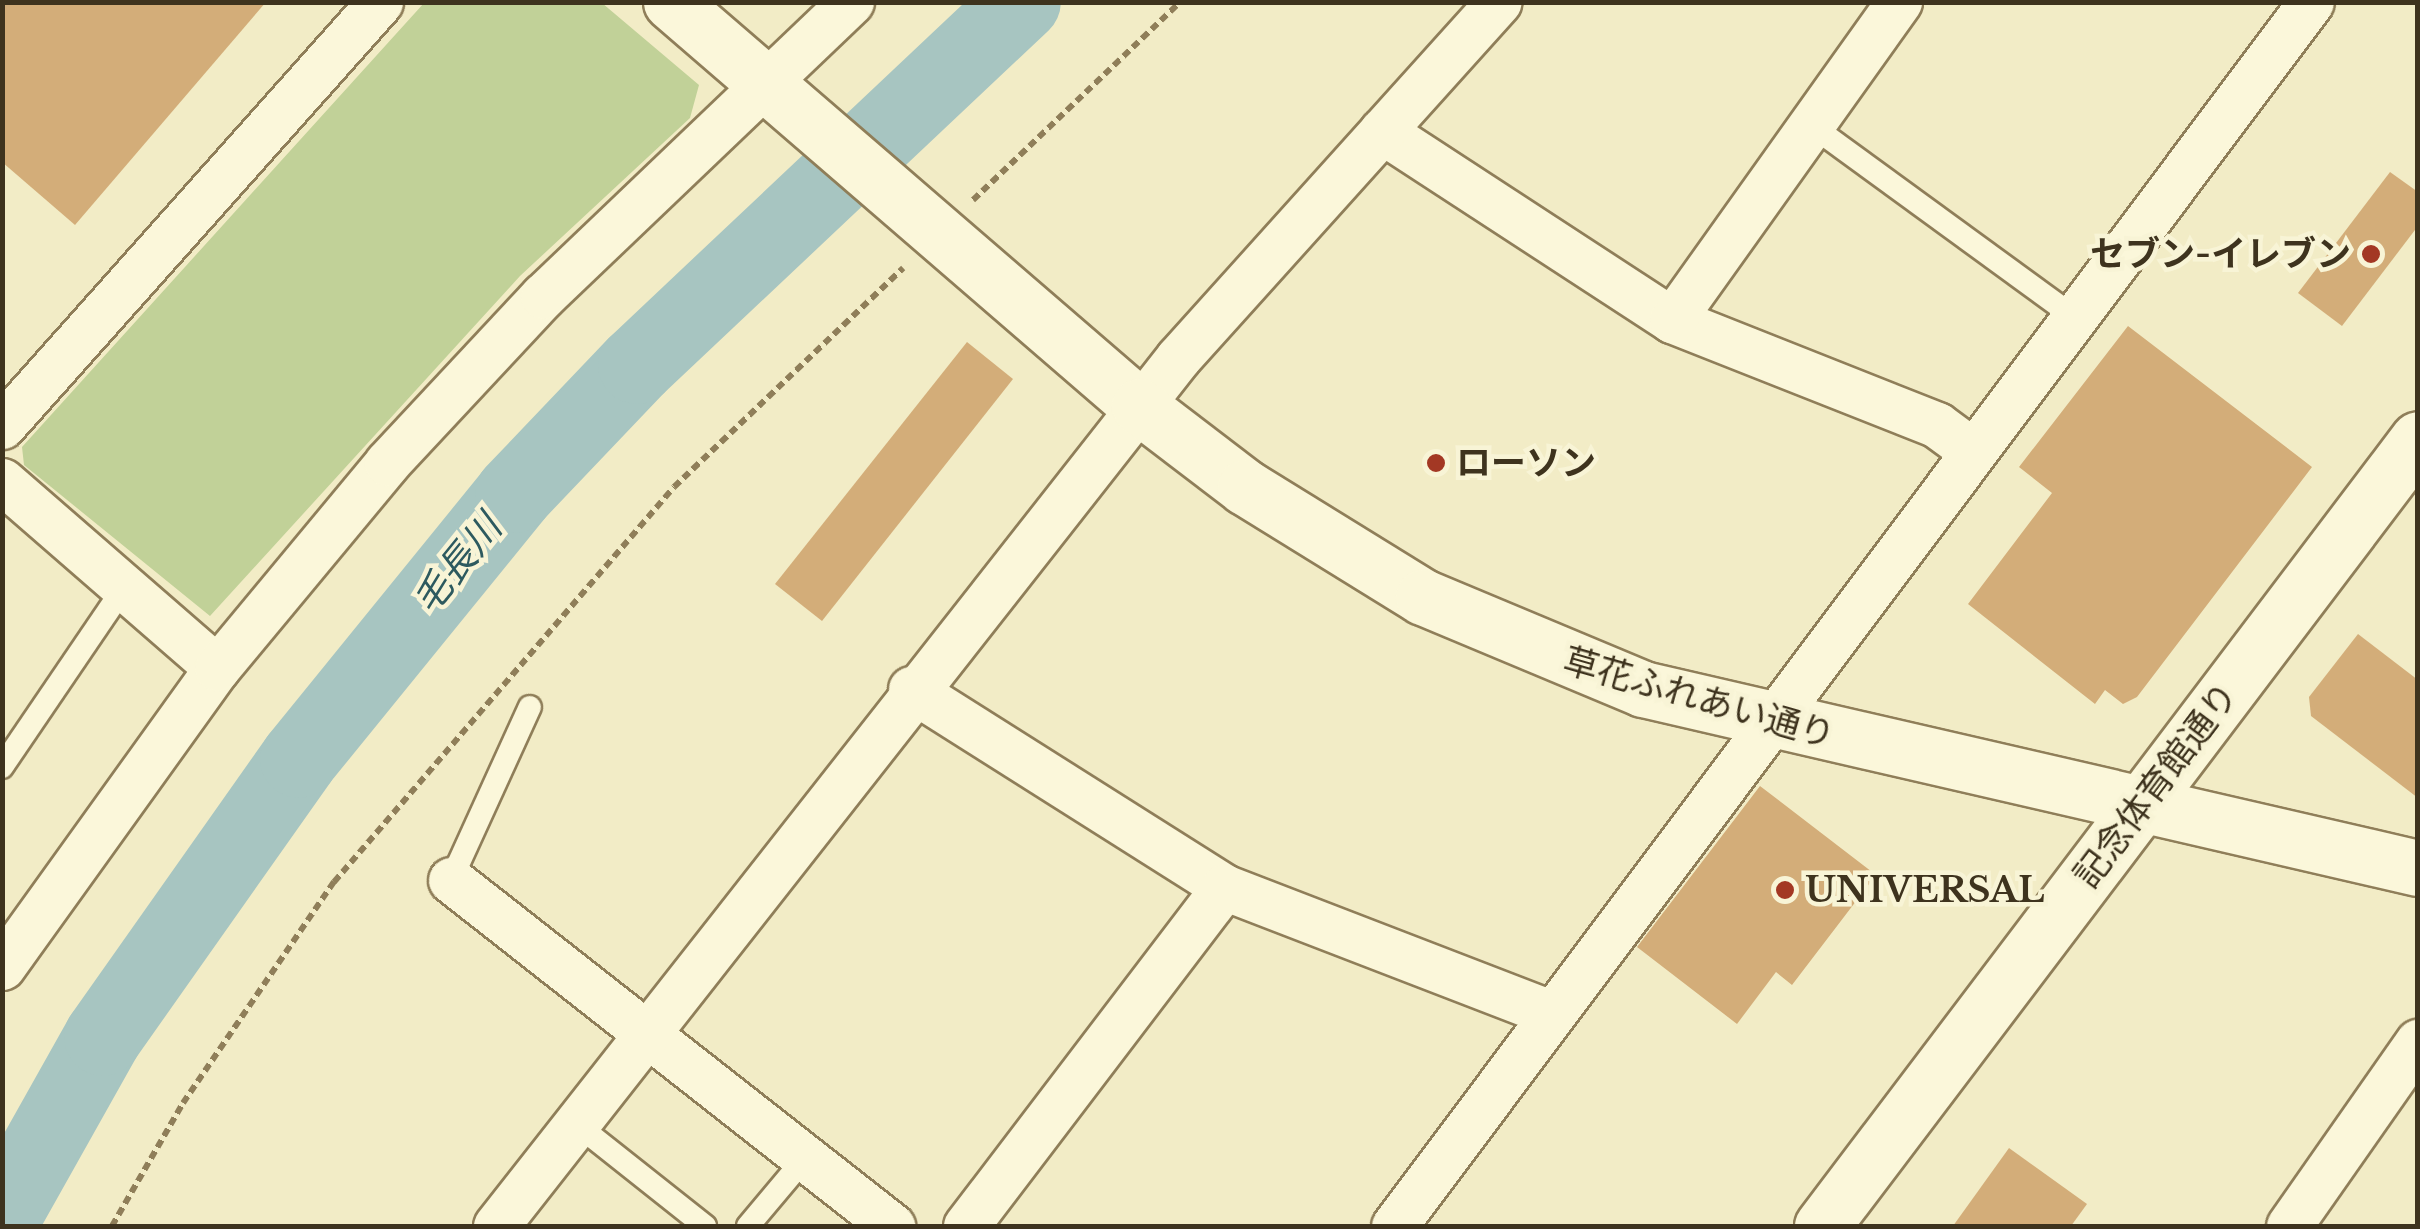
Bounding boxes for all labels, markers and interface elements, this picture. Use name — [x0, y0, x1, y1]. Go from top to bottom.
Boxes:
place label: セブン-イレブン — [2090, 233, 2351, 275]
marker: セブン-イレブン — [2360, 243, 2382, 265]
place label: ローソン — [1456, 442, 1596, 484]
marker: ローソン — [1425, 452, 1447, 474]
water label: 毛長川 — [403, 505, 511, 623]
street label: 草花ふれあい通り — [1559, 639, 1839, 757]
street label: 記念体育館通り — [2066, 675, 2246, 895]
place label: UNIVERSAL — [1805, 869, 2044, 911]
marker: UNIVERSAL — [1774, 879, 1796, 901]

